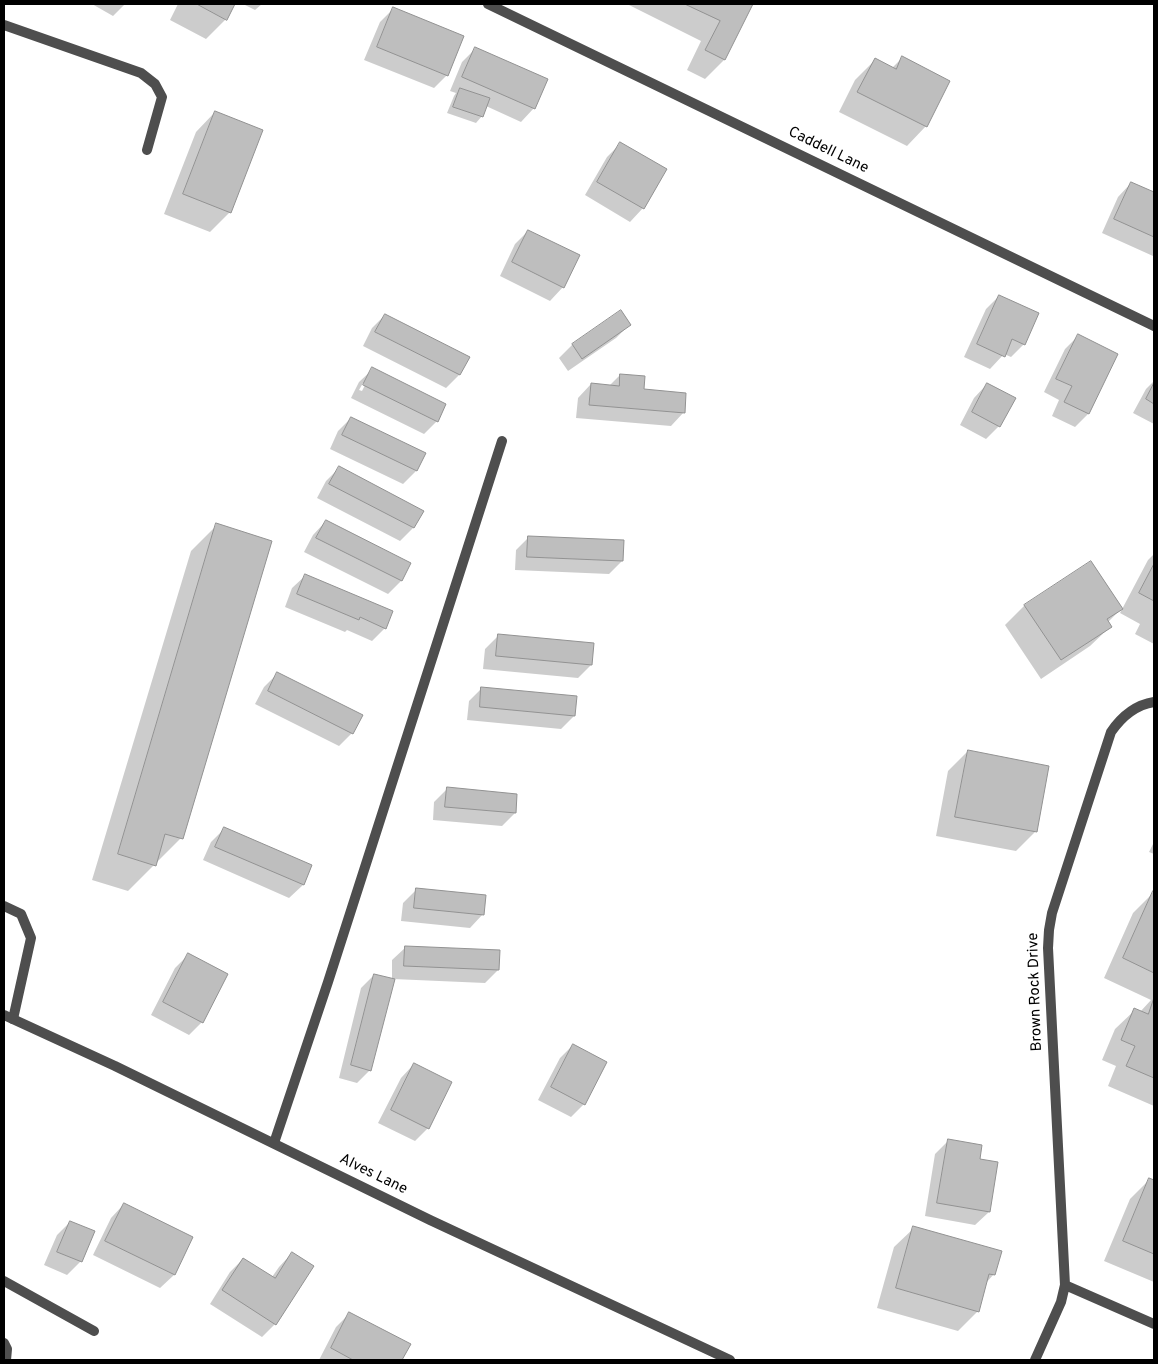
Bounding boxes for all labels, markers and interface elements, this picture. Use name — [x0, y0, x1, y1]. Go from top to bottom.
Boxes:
street label: Caddell Lane — [785, 124, 871, 178]
street label: Brown Rock Drive — [1025, 932, 1047, 1052]
street label: Alves Lane — [336, 1151, 410, 1199]

